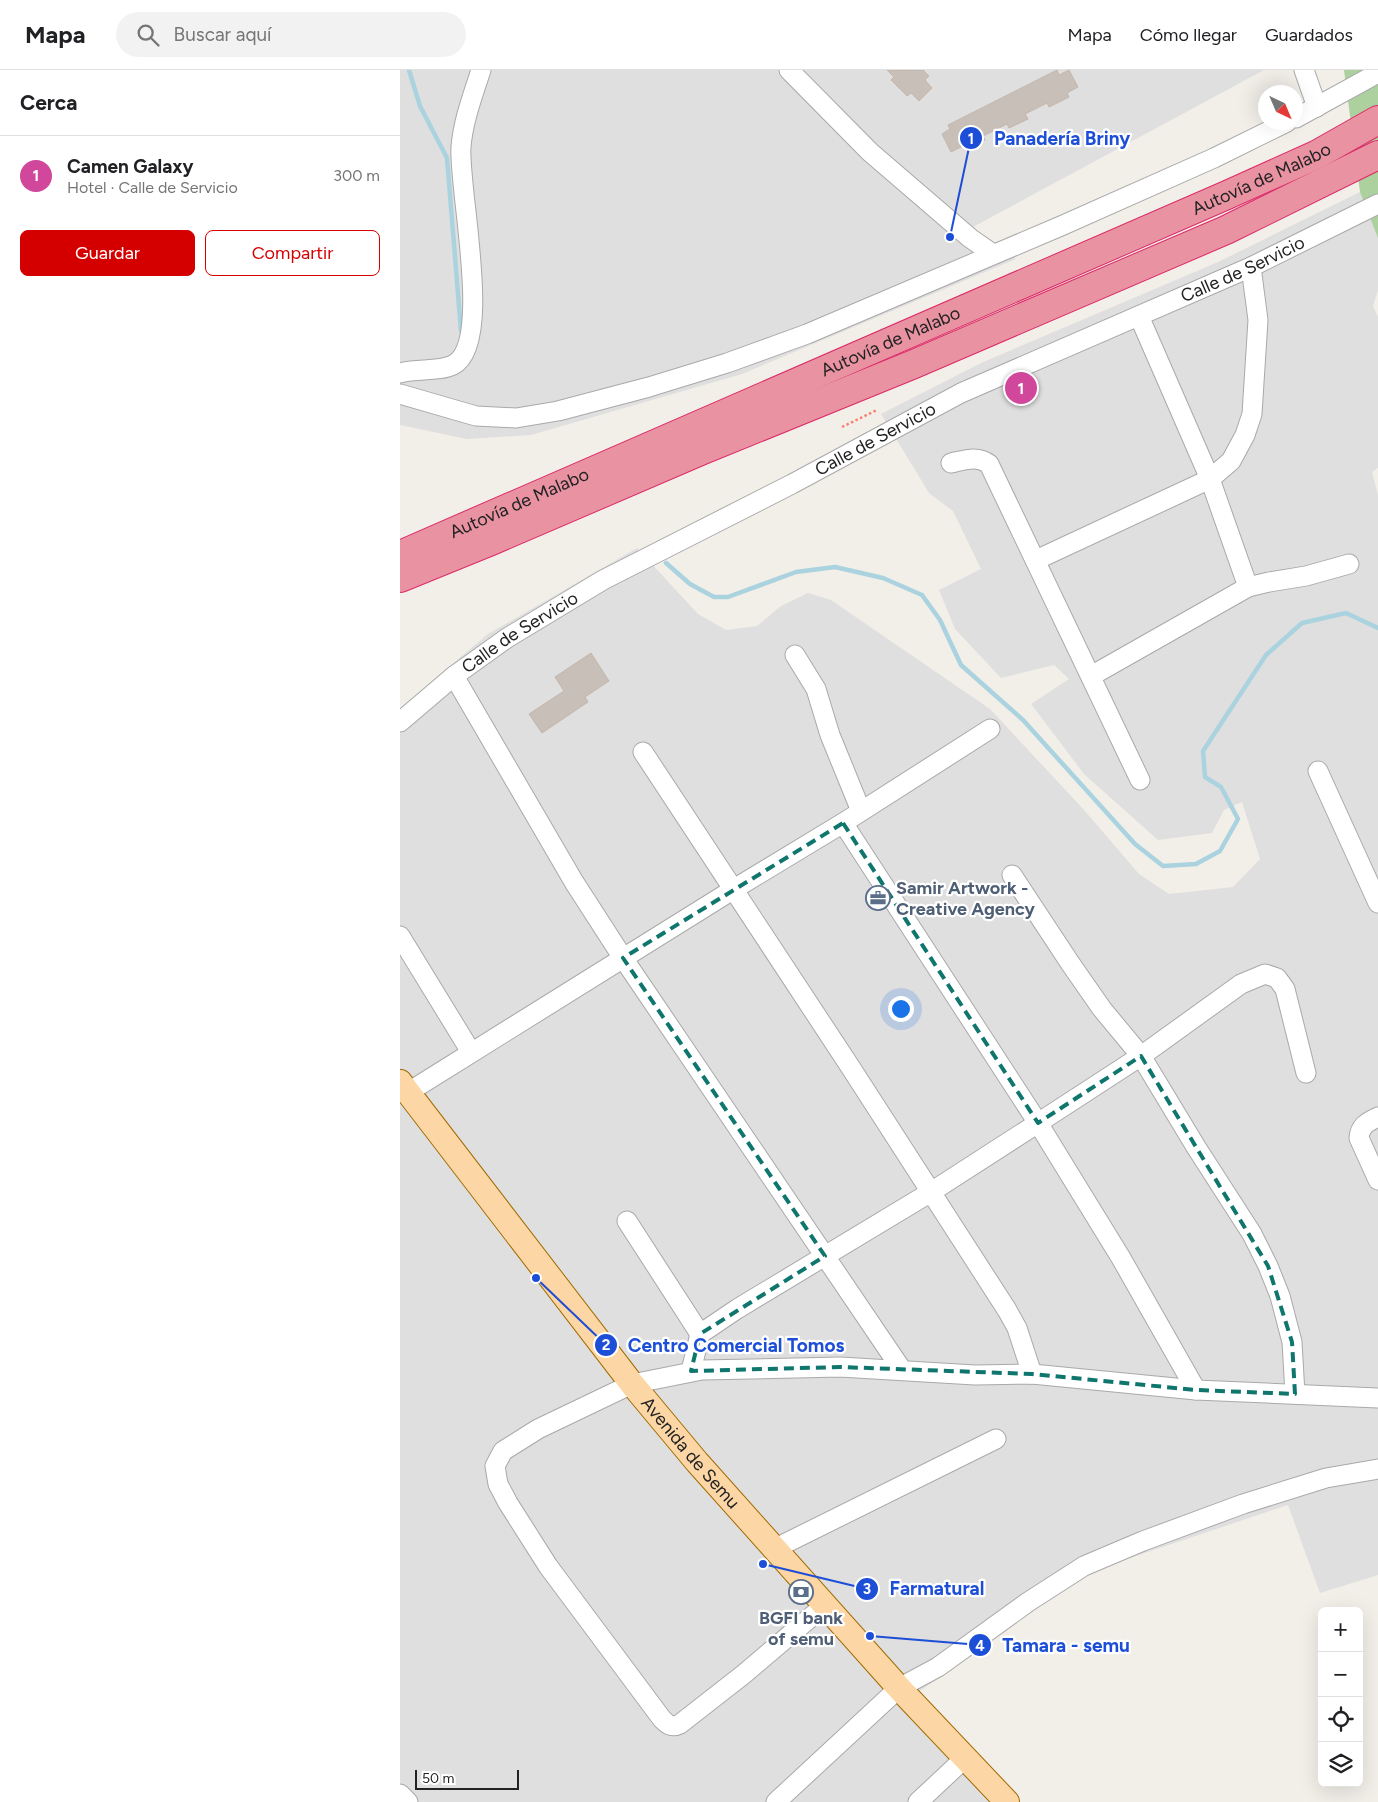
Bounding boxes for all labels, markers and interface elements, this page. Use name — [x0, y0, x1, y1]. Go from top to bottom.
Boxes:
search box — [116, 12, 466, 57]
text: Mapa — [25, 20, 86, 49]
icon: search — [134, 21, 162, 49]
text: Buscar aquí — [174, 23, 271, 46]
text: Mapa — [1067, 24, 1112, 46]
text: Cómo llegar — [1140, 24, 1237, 46]
text: Guardados — [1265, 24, 1353, 46]
north arrow — [1258, 85, 1303, 130]
text: Cerca — [20, 90, 77, 115]
callout: Panadería Briny — [959, 121, 1140, 155]
text: Panadería Briny — [994, 127, 1130, 150]
text: 1 — [968, 130, 974, 148]
street label: Autovía de Malabo — [1189, 138, 1335, 220]
text: Camen Galaxy — [67, 155, 193, 178]
text: 1 — [33, 166, 39, 185]
text: 300 m — [333, 166, 380, 185]
text: Hotel · Calle de Servicio — [67, 178, 238, 197]
button: Guardar — [20, 230, 195, 276]
button: Compartir — [205, 230, 380, 276]
street label: Calle de Servicio — [1177, 231, 1308, 307]
street label: Autovía de Malabo — [817, 301, 964, 381]
pin: 1 — [1005, 369, 1037, 407]
street label: Calle de Servicio — [811, 398, 940, 481]
street label: Autovía de Malabo — [446, 463, 592, 543]
street label: Calle de Servicio — [457, 587, 582, 678]
place label: Samir Artwork - Creative Agency — [896, 877, 1035, 920]
office icon: Samir Artwork - Creative Agency — [865, 885, 891, 911]
your location — [888, 996, 914, 1022]
callout: Centro Comercial Tomos — [593, 1328, 855, 1362]
text: Centro Comercial Tomos — [628, 1334, 844, 1357]
text: 2 — [602, 1336, 611, 1354]
street label: Avenida de Semu — [636, 1392, 744, 1513]
callout: Farmatural — [854, 1572, 994, 1606]
text: Farmatural — [890, 1577, 984, 1600]
bank icon: BGFI bank of semu — [788, 1579, 814, 1605]
text: 3 — [863, 1580, 871, 1598]
place label: BGFI bank of semu — [759, 1607, 843, 1650]
map controls — [1318, 1607, 1363, 1787]
button: + — [1318, 1607, 1363, 1652]
callout: Tamara - semu — [967, 1628, 1140, 1662]
text: Tamara - semu — [1002, 1634, 1130, 1657]
text: 4 — [975, 1637, 985, 1655]
button: − — [1318, 1652, 1363, 1697]
button: locate — [1318, 1697, 1363, 1742]
button: layers — [1318, 1742, 1363, 1787]
scale bar — [415, 1767, 519, 1790]
text: 50 m — [422, 1770, 454, 1787]

